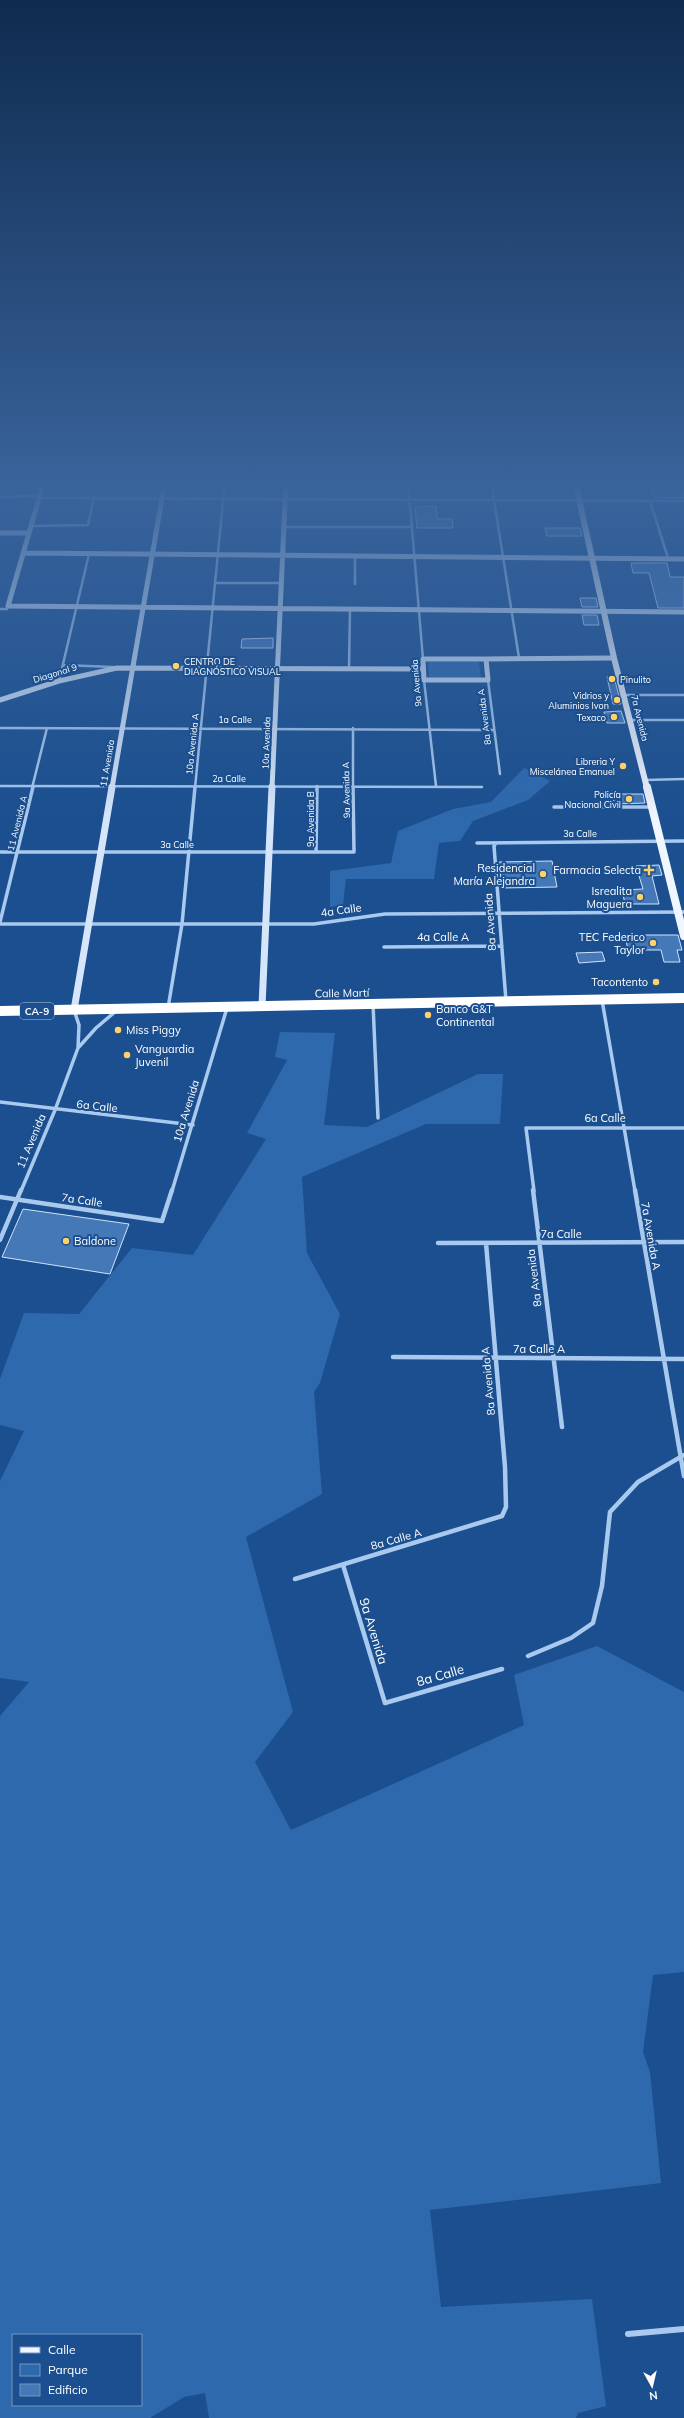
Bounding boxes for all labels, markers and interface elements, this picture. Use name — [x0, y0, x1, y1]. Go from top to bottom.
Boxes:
place label: CENTRO DE DIAGNÓSTICO VISUAL — [184, 656, 281, 677]
street label: 9a Avenida — [408, 659, 424, 707]
street label: Diagonal 9 — [32, 661, 78, 685]
marker: CENTRO DE DIAGNÓSTICO VISUAL — [171, 661, 181, 671]
marker: Pinulito — [607, 674, 617, 684]
place label: Pinulito — [620, 674, 651, 685]
street label: 8a Avenida A — [475, 688, 493, 746]
place label: Vidrios y Aluminios Ivon — [548, 690, 609, 711]
street label: 7a Avenida — [629, 694, 651, 742]
marker: Vidrios y Aluminios Ivon — [612, 695, 622, 705]
street label: 10a Avenida A — [183, 712, 201, 775]
place label: Texaco — [577, 712, 606, 723]
marker: Texaco — [609, 712, 619, 722]
street label: 1a Calle — [218, 714, 252, 725]
street label: 10a Avenida — [260, 716, 272, 770]
street label: 11 Avenida — [97, 739, 117, 787]
place label: Libreria Y Miscelánea Emanuel — [530, 756, 616, 777]
street label: 9a Avenida A — [340, 761, 352, 818]
marker: Libreria Y Miscelánea Emanuel — [618, 761, 628, 771]
street label: 2a Calle — [212, 773, 246, 784]
place label: Policía Nacional Civil — [565, 789, 621, 810]
street label: 9a Avenida B — [305, 791, 316, 847]
street label: 11 Avenida A — [5, 794, 29, 852]
marker: Policía Nacional Civil — [624, 794, 634, 804]
street label: 3a Calle — [563, 828, 597, 839]
street label: 3a Calle — [160, 839, 194, 850]
place label: Residencial María Alejandra — [453, 861, 535, 888]
place label: Farmacia Selecta — [553, 863, 641, 877]
marker: Farmacia Selecta — [644, 865, 654, 875]
marker: Residencial María Alejandra — [538, 869, 548, 879]
place label: Isrealita Maguera — [586, 884, 632, 911]
marker: Isrealita Maguera — [635, 892, 645, 902]
street label: 8a Avenida — [481, 893, 499, 951]
street label: 4a Calle — [320, 900, 362, 920]
street label: 4a Calle A — [417, 930, 469, 944]
place label: TEC Federico Taylor — [579, 930, 645, 957]
marker: TEC Federico Taylor — [648, 938, 658, 948]
place label: Tacontento — [591, 975, 648, 989]
marker: Tacontento — [651, 977, 661, 987]
street label: Calle Martí — [314, 985, 371, 1000]
place label: Banco G&T Continental — [436, 1002, 494, 1029]
road number: CA-9 — [20, 1003, 54, 1019]
marker: Banco G&T Continental — [423, 1010, 433, 1020]
place label: Miss Piggy — [126, 1023, 181, 1037]
marker: Miss Piggy — [113, 1025, 123, 1035]
place label: Vanguardia Juvenil — [135, 1042, 194, 1069]
marker: Vanguardia Juvenil — [122, 1050, 132, 1060]
street label: 10a Avenida — [170, 1078, 202, 1144]
street label: 6a Calle — [76, 1097, 118, 1115]
street label: 6a Calle — [584, 1111, 626, 1125]
street label: 11 Avenida — [13, 1112, 49, 1170]
street label: 7a Calle — [61, 1190, 103, 1210]
street label: 7a Avenida A — [638, 1201, 664, 1271]
street label: 7a Calle — [540, 1227, 582, 1241]
place label: Baldone — [74, 1234, 116, 1248]
marker: Baldone — [61, 1236, 71, 1246]
street label: 8a Avenida — [524, 1248, 544, 1308]
street label: 7a Calle A — [513, 1342, 565, 1356]
street label: 8a Avenida A — [478, 1346, 498, 1416]
street label: 8a Calle A — [369, 1525, 423, 1553]
street label: 9a Avenida — [356, 1596, 392, 1666]
street label: 8a Calle — [414, 1661, 466, 1689]
legend — [12, 2334, 142, 2406]
text: Calle — [48, 2342, 75, 2357]
text: Parque — [48, 2362, 88, 2377]
north arrow — [632, 2366, 672, 2406]
text: Edificio — [48, 2382, 88, 2397]
text: N — [648, 2388, 658, 2403]

